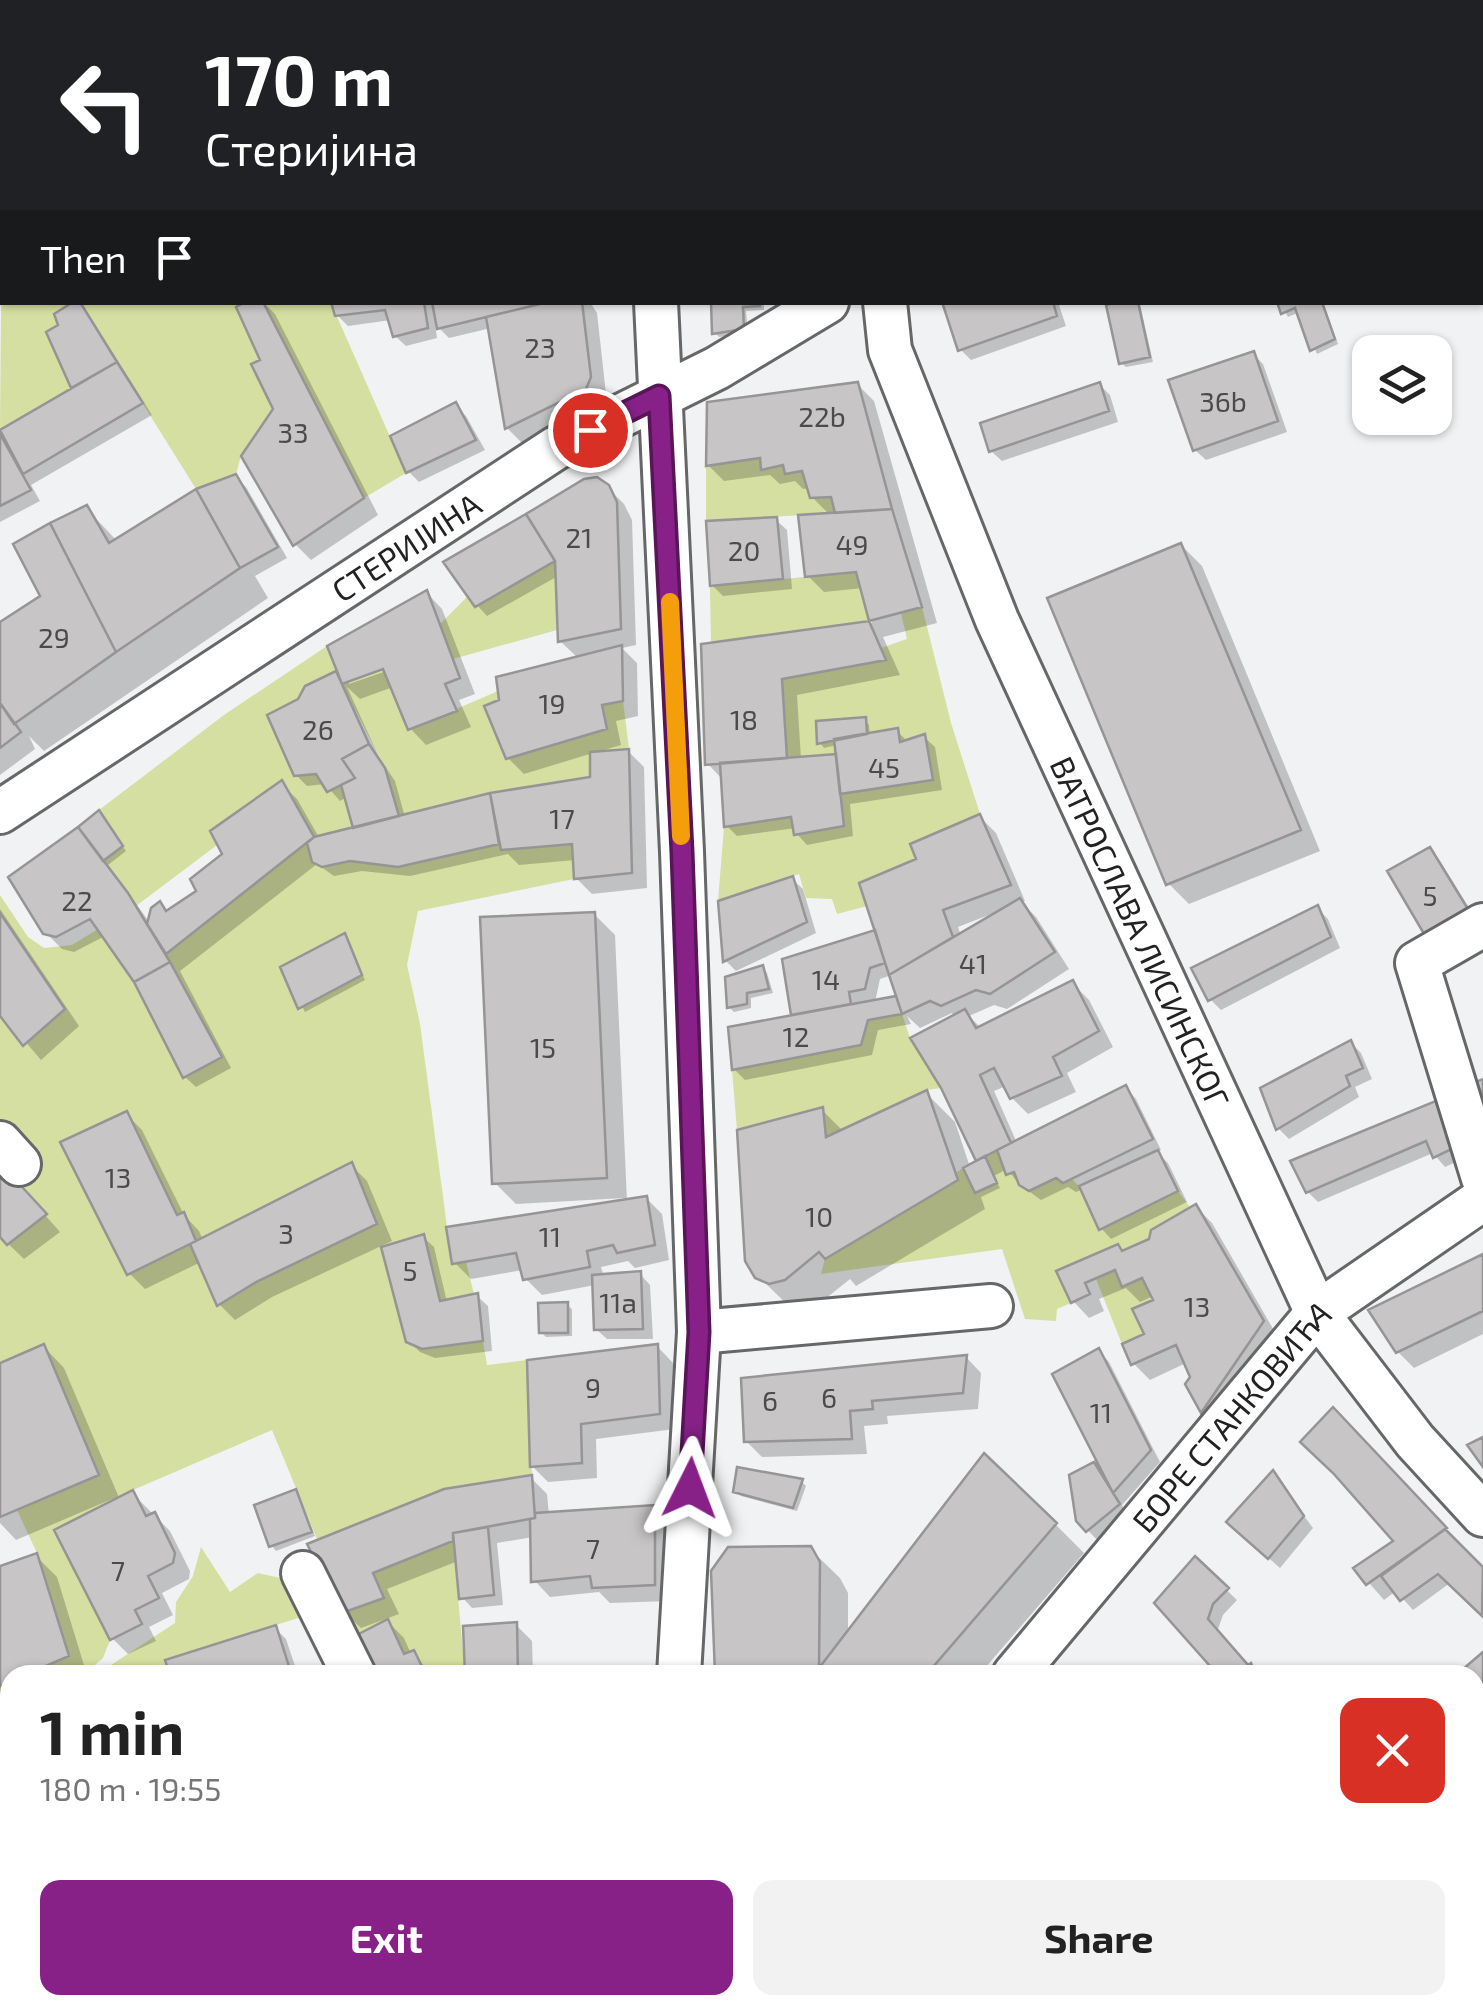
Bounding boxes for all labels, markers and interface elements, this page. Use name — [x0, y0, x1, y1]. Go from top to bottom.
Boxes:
text: 170 m — [205, 36, 393, 120]
icon: left — [40, 40, 170, 170]
text: Стеријина — [205, 121, 418, 175]
icon: arrive — [147, 230, 202, 285]
text: Then — [40, 235, 127, 281]
house number: 23 — [524, 330, 556, 364]
map controls — [1352, 335, 1452, 435]
button: layers — [1352, 335, 1452, 435]
house number: 36b — [1199, 384, 1247, 418]
pin — [548, 388, 633, 473]
house number: 22b — [798, 399, 846, 433]
icon: arrive — [563, 403, 618, 458]
house number: 33 — [277, 415, 309, 449]
street label: СТЕРИЈИНА — [324, 484, 487, 609]
house number: 21 — [566, 520, 592, 554]
house number: 49 — [835, 527, 869, 561]
house number: 20 — [728, 533, 760, 567]
house number: 29 — [38, 620, 70, 654]
house number: 19 — [538, 686, 566, 720]
house number: 18 — [730, 702, 758, 736]
house number: 26 — [302, 712, 334, 746]
house number: 45 — [868, 750, 900, 784]
street label: ВАТРОСЛАВА ЛИСИНСКОГ — [1043, 750, 1238, 1113]
house number: 17 — [549, 801, 575, 835]
house number: 5 — [1422, 878, 1438, 912]
house number: 22 — [61, 883, 93, 917]
house number: 41 — [959, 946, 987, 980]
house number: 14 — [812, 962, 840, 996]
house number: 12 — [783, 1019, 809, 1053]
house number: 15 — [530, 1030, 556, 1064]
house number: 13 — [105, 1160, 131, 1194]
house number: 10 — [805, 1199, 833, 1233]
house number: 3 — [278, 1216, 294, 1250]
house number: 11 — [539, 1219, 561, 1253]
house number: 5 — [402, 1253, 418, 1287]
house number: 11a — [599, 1285, 637, 1319]
house number: 13 — [1184, 1289, 1210, 1323]
street label: БОРЕ СТАНКОВИЋА — [1123, 1291, 1337, 1539]
house number: 9 — [585, 1370, 601, 1404]
house number: 6 — [821, 1380, 837, 1414]
house number: 6 — [762, 1383, 778, 1417]
house number: 11 — [1090, 1395, 1112, 1429]
position arrow — [638, 1436, 742, 1540]
house number: 7 — [586, 1531, 600, 1565]
house number: 7 — [111, 1553, 125, 1587]
text: 1 min — [40, 1695, 184, 1767]
button: close — [1340, 1698, 1445, 1803]
text: 180 m · 19:55 — [40, 1769, 221, 1807]
button: Exit — [40, 1880, 733, 1995]
button: Share — [753, 1880, 1445, 1995]

